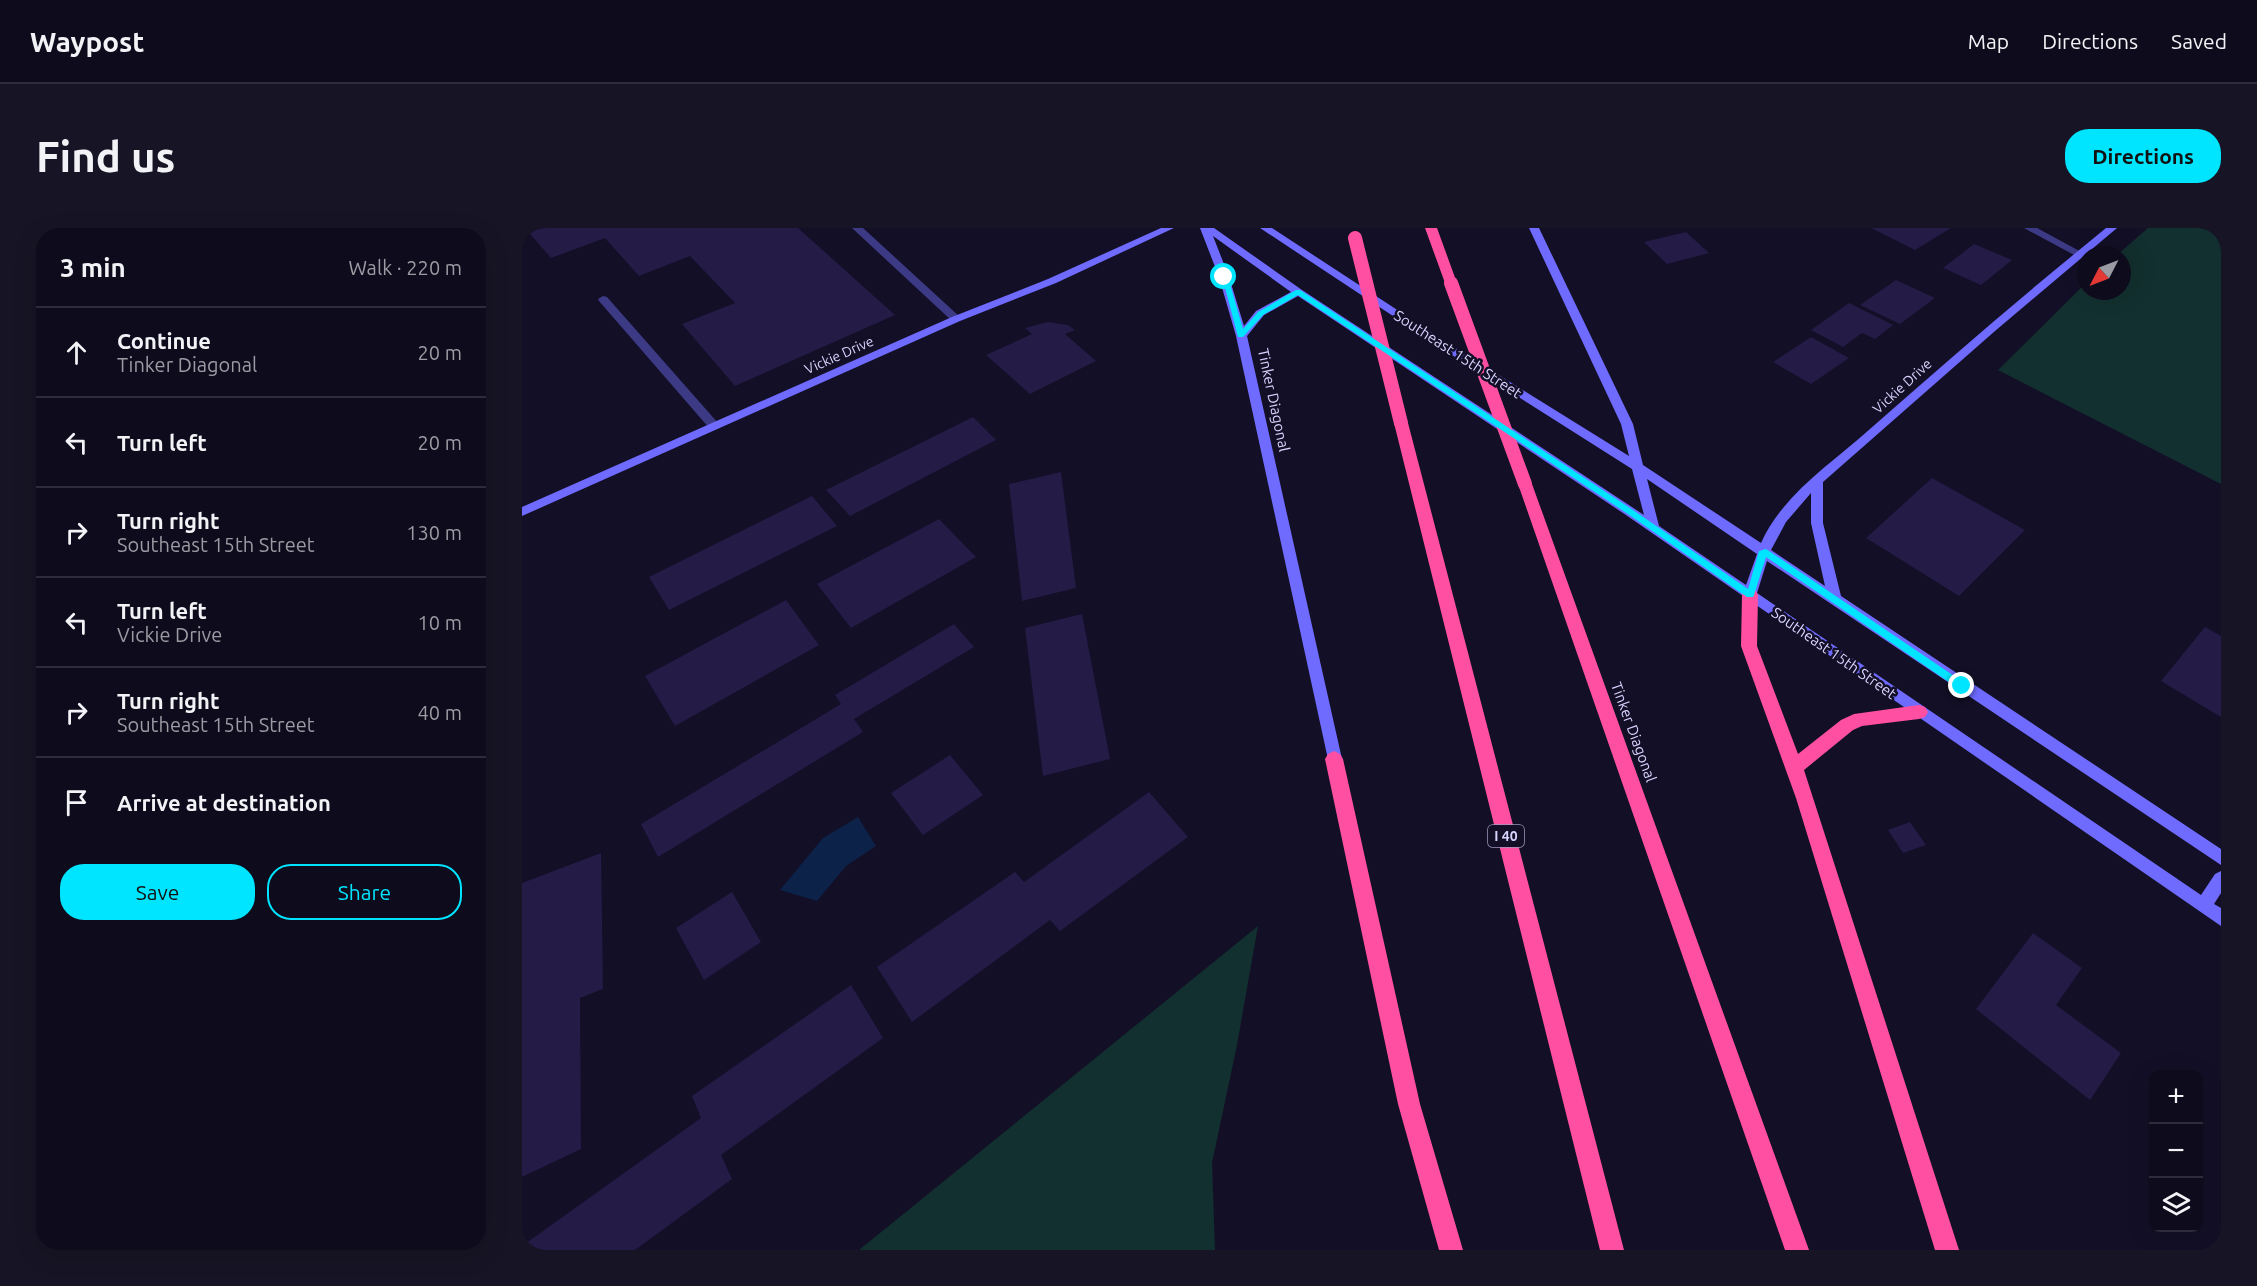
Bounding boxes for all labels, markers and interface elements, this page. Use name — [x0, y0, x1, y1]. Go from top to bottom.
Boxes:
text: Waypost — [30, 26, 144, 57]
text: Map — [1968, 29, 2009, 53]
text: Directions — [2042, 29, 2138, 53]
text: Saved — [2171, 29, 2227, 53]
button: Directions — [2065, 129, 2221, 183]
text: Find us — [36, 133, 175, 180]
north arrow — [2077, 246, 2131, 300]
text: 3 min — [60, 253, 126, 282]
text: Walk · 220 m — [349, 256, 462, 279]
route start — [1210, 263, 1236, 289]
street label: Southeast 15th Street — [1391, 307, 1525, 402]
text: Continue — [117, 328, 211, 353]
street label: Vickie Drive — [802, 333, 876, 377]
icon: ahead — [60, 336, 93, 369]
text: 20 m — [418, 341, 462, 364]
street label: Tinker Diagonal — [1255, 347, 1293, 453]
text: Tinker Diagonal — [117, 353, 257, 376]
street label: Vickie Drive — [1869, 355, 1935, 417]
icon: left — [60, 426, 93, 459]
text: Turn left — [117, 430, 207, 455]
text: 20 m — [418, 431, 462, 454]
text: Turn right — [117, 508, 219, 533]
icon: right — [60, 516, 93, 549]
text: 130 m — [406, 521, 462, 544]
text: Southeast 15th Street — [117, 533, 315, 556]
text: Turn left — [117, 598, 207, 623]
street label: Southeast 15th Street — [1768, 604, 1900, 703]
icon: left — [60, 606, 93, 639]
text: 10 m — [418, 611, 462, 634]
text: Vickie Drive — [117, 623, 222, 646]
route end — [1948, 672, 1974, 698]
street label: Tinker Diagonal — [1608, 680, 1660, 784]
text: Turn right — [117, 688, 219, 713]
icon: right — [60, 696, 93, 729]
text: 40 m — [418, 701, 462, 724]
text: Southeast 15th Street — [117, 713, 315, 736]
icon: arrive — [60, 786, 93, 819]
text: Arrive at destination — [117, 790, 331, 815]
road number: I 40 — [1488, 825, 1524, 847]
button: Save — [60, 864, 255, 920]
button: Share — [267, 864, 462, 920]
map controls — [2149, 1070, 2203, 1232]
button: + — [2149, 1070, 2203, 1124]
button: − — [2149, 1124, 2203, 1178]
button: layers — [2149, 1178, 2203, 1232]

